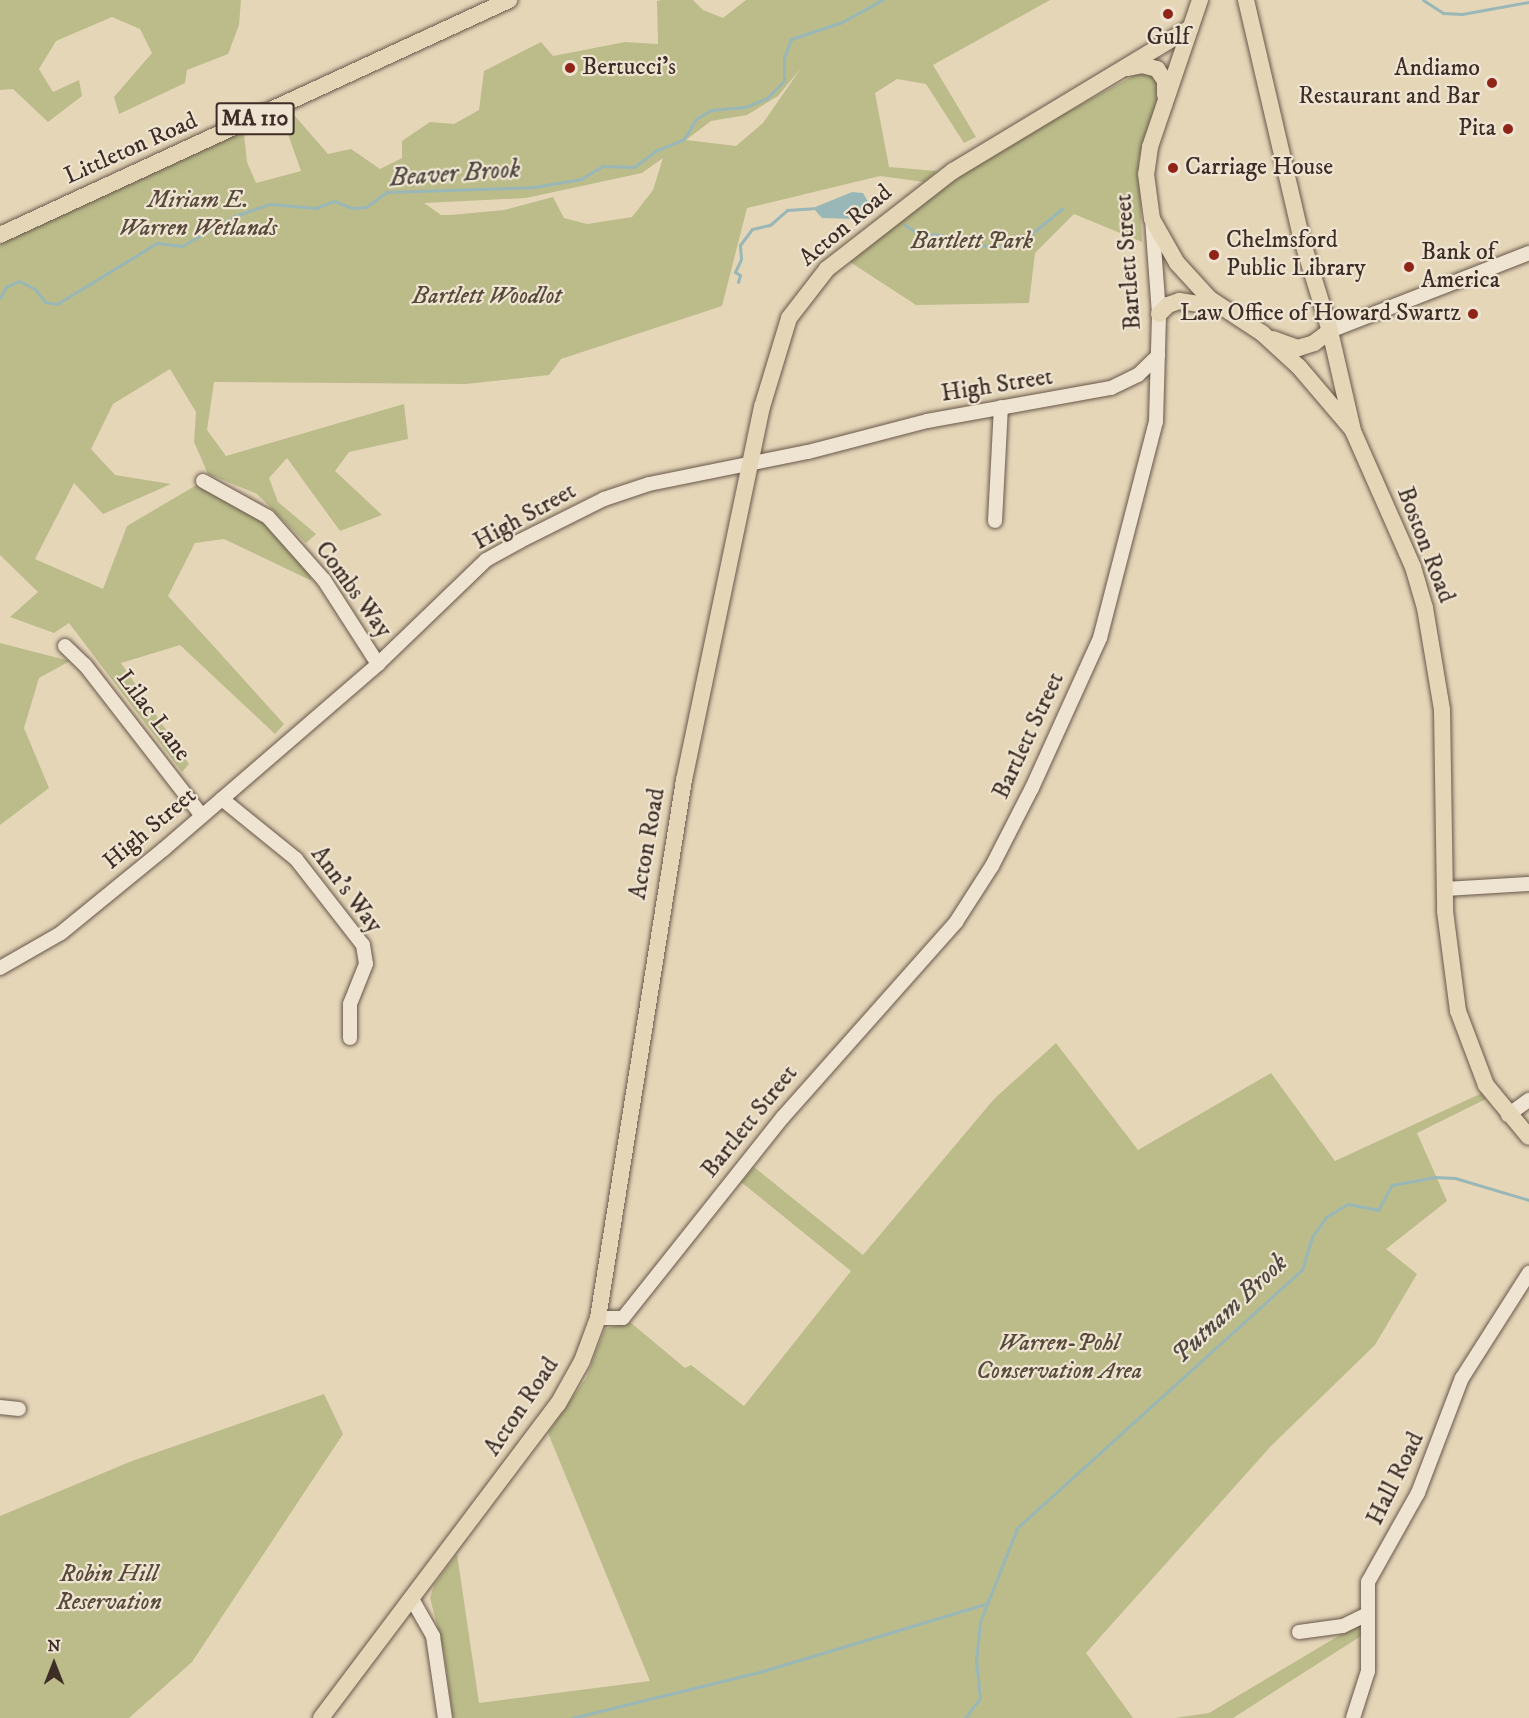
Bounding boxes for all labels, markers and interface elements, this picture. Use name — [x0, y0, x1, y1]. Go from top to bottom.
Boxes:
marker: Gulf — [1161, 7, 1175, 21]
place label: Gulf — [1146, 24, 1190, 52]
place label: Bertucci's — [582, 54, 676, 82]
place label: Andiamo Restaurant and Bar — [1298, 55, 1480, 111]
marker: Bertucci's — [563, 61, 577, 75]
marker: Andiamo Restaurant and Bar — [1485, 76, 1499, 90]
road number: MA 110 — [214, 100, 296, 138]
street label: Littleton Road — [60, 107, 202, 191]
place label: Pita — [1458, 115, 1496, 143]
marker: Pita — [1501, 122, 1515, 136]
water label: Beaver Brook — [389, 154, 521, 194]
place label: Carriage House — [1185, 154, 1333, 182]
marker: Carriage House — [1166, 161, 1180, 175]
street label: Acton Road — [794, 179, 898, 273]
park label: Miriam E. Warren Wetlands — [119, 187, 277, 243]
street label: Bartlett Street — [1110, 193, 1148, 331]
place label: Chelmsford Public Library — [1226, 227, 1366, 283]
park label: Bartlett Park — [911, 228, 1033, 256]
place label: Bank of America — [1421, 239, 1500, 295]
marker: Chelmsford Public Library — [1207, 248, 1221, 262]
marker: Bank of America — [1402, 260, 1416, 274]
park label: Bartlett Woodlot — [412, 283, 562, 311]
place label: Law Office of Howard Swartz — [1180, 300, 1461, 328]
marker: Law Office of Howard Swartz — [1466, 307, 1480, 321]
street label: High Street — [939, 363, 1055, 409]
street label: High Street — [469, 477, 581, 557]
street label: Boston Road — [1390, 483, 1460, 607]
street label: Combs Way — [308, 536, 398, 644]
street label: Lilac Lane — [110, 665, 196, 767]
street label: Bartlett Street — [987, 668, 1071, 804]
street label: High Street — [98, 782, 202, 876]
street label: Acton Road — [624, 786, 672, 902]
street label: Ann's Way — [304, 841, 388, 939]
street label: Bartlett Street — [696, 1060, 804, 1184]
water label: Putnam Brook — [1166, 1247, 1294, 1371]
park label: Warren-Pohl Conservation Area — [976, 1330, 1142, 1386]
street label: Acton Road — [479, 1352, 565, 1462]
street label: Hall Road — [1361, 1428, 1431, 1530]
park label: Robin Hill Reservation — [56, 1561, 162, 1617]
north arrow — [24, 1634, 84, 1694]
text: N — [47, 1636, 61, 1656]

